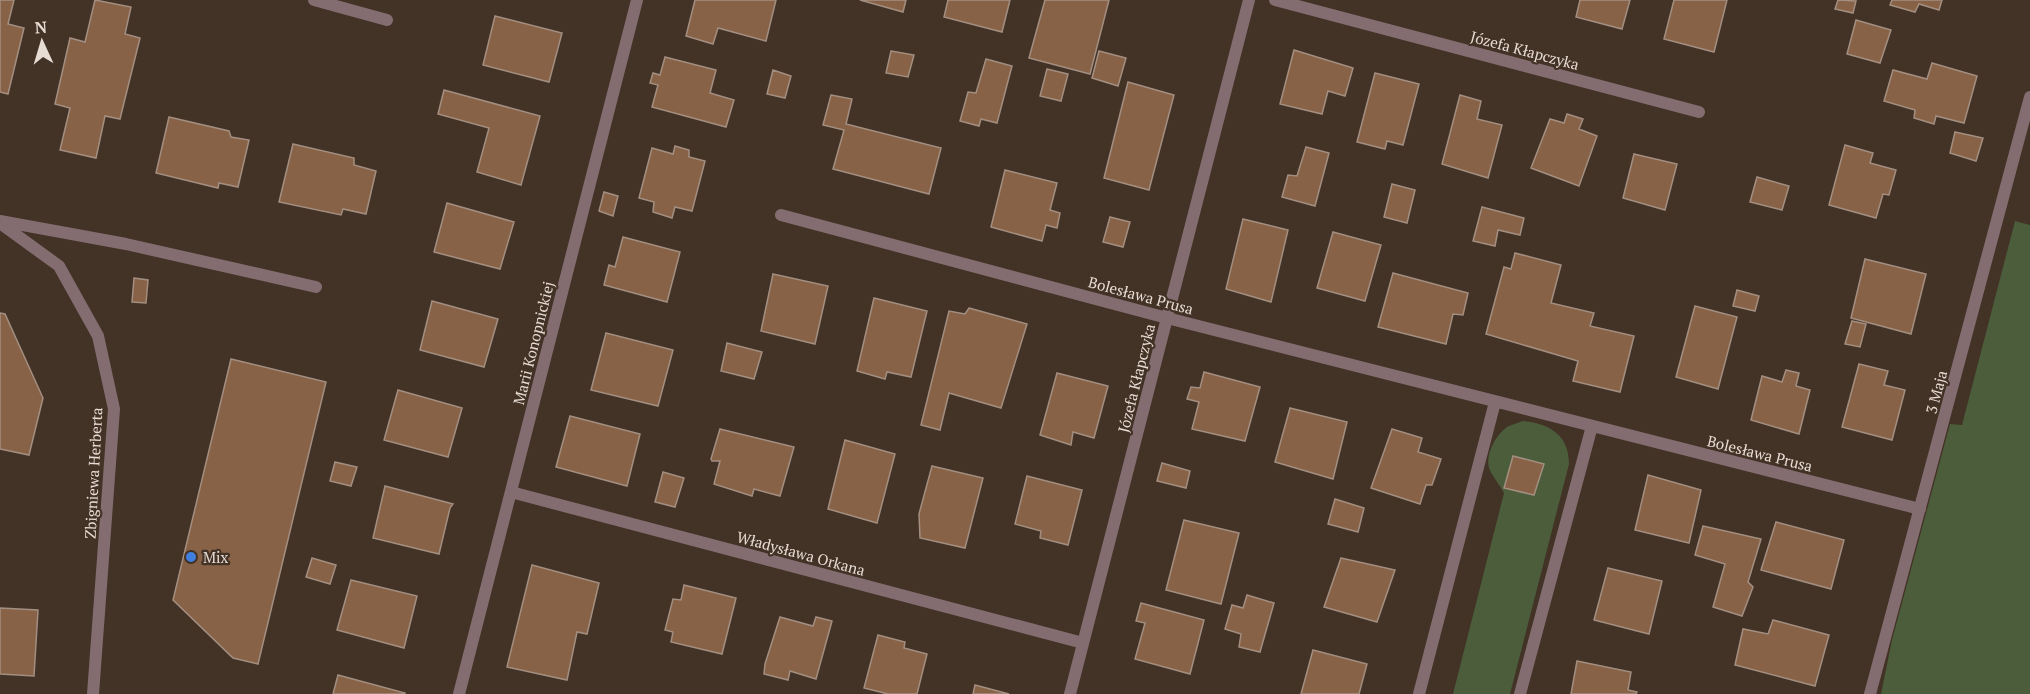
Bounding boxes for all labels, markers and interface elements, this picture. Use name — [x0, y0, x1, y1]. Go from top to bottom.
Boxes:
north arrow — [12, 12, 72, 72]
text: N — [34, 16, 48, 38]
street label: Józefa Kłapczyka — [1468, 26, 1582, 74]
street label: Bolesława Prusa — [1086, 271, 1196, 319]
street label: Marii Konopnickiej — [508, 279, 558, 407]
street label: Józefa Kłapczyka — [1113, 321, 1159, 435]
street label: 3 Maja — [1921, 368, 1951, 416]
street label: Zbigniewa Herberta — [80, 406, 106, 539]
street label: Bolesława Prusa — [1705, 430, 1815, 476]
street label: Władysława Orkana — [735, 526, 868, 580]
place label: Mix — [203, 547, 229, 567]
marker: Mix — [184, 550, 198, 564]

